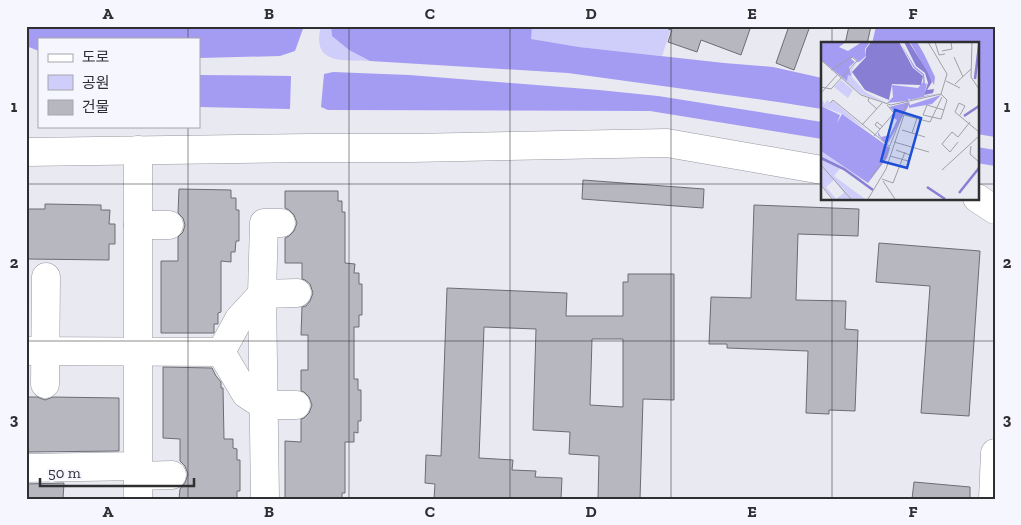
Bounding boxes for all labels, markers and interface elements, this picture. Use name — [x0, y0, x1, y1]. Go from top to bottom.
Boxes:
text: A — [103, 4, 114, 23]
text: B — [264, 4, 274, 23]
text: C — [425, 4, 435, 23]
text: D — [585, 4, 597, 23]
text: E — [747, 4, 757, 23]
text: F — [908, 4, 918, 23]
legend — [38, 38, 200, 128]
inset map — [821, 42, 978, 200]
text: 도로 — [82, 48, 110, 66]
text: 공원 — [82, 74, 110, 92]
text: 1 — [11, 97, 18, 116]
text: 1 — [1004, 97, 1011, 116]
text: 건물 — [82, 98, 110, 116]
text: 2 — [10, 253, 19, 272]
text: 2 — [1003, 253, 1012, 272]
text: 3 — [10, 410, 19, 429]
text: 3 — [1003, 410, 1012, 429]
scale bar — [40, 455, 194, 487]
text: 50 m — [48, 464, 81, 482]
text: A — [103, 502, 114, 521]
text: B — [264, 502, 274, 521]
text: C — [425, 502, 435, 521]
text: D — [585, 502, 597, 521]
text: E — [747, 502, 757, 521]
text: F — [908, 502, 918, 521]

